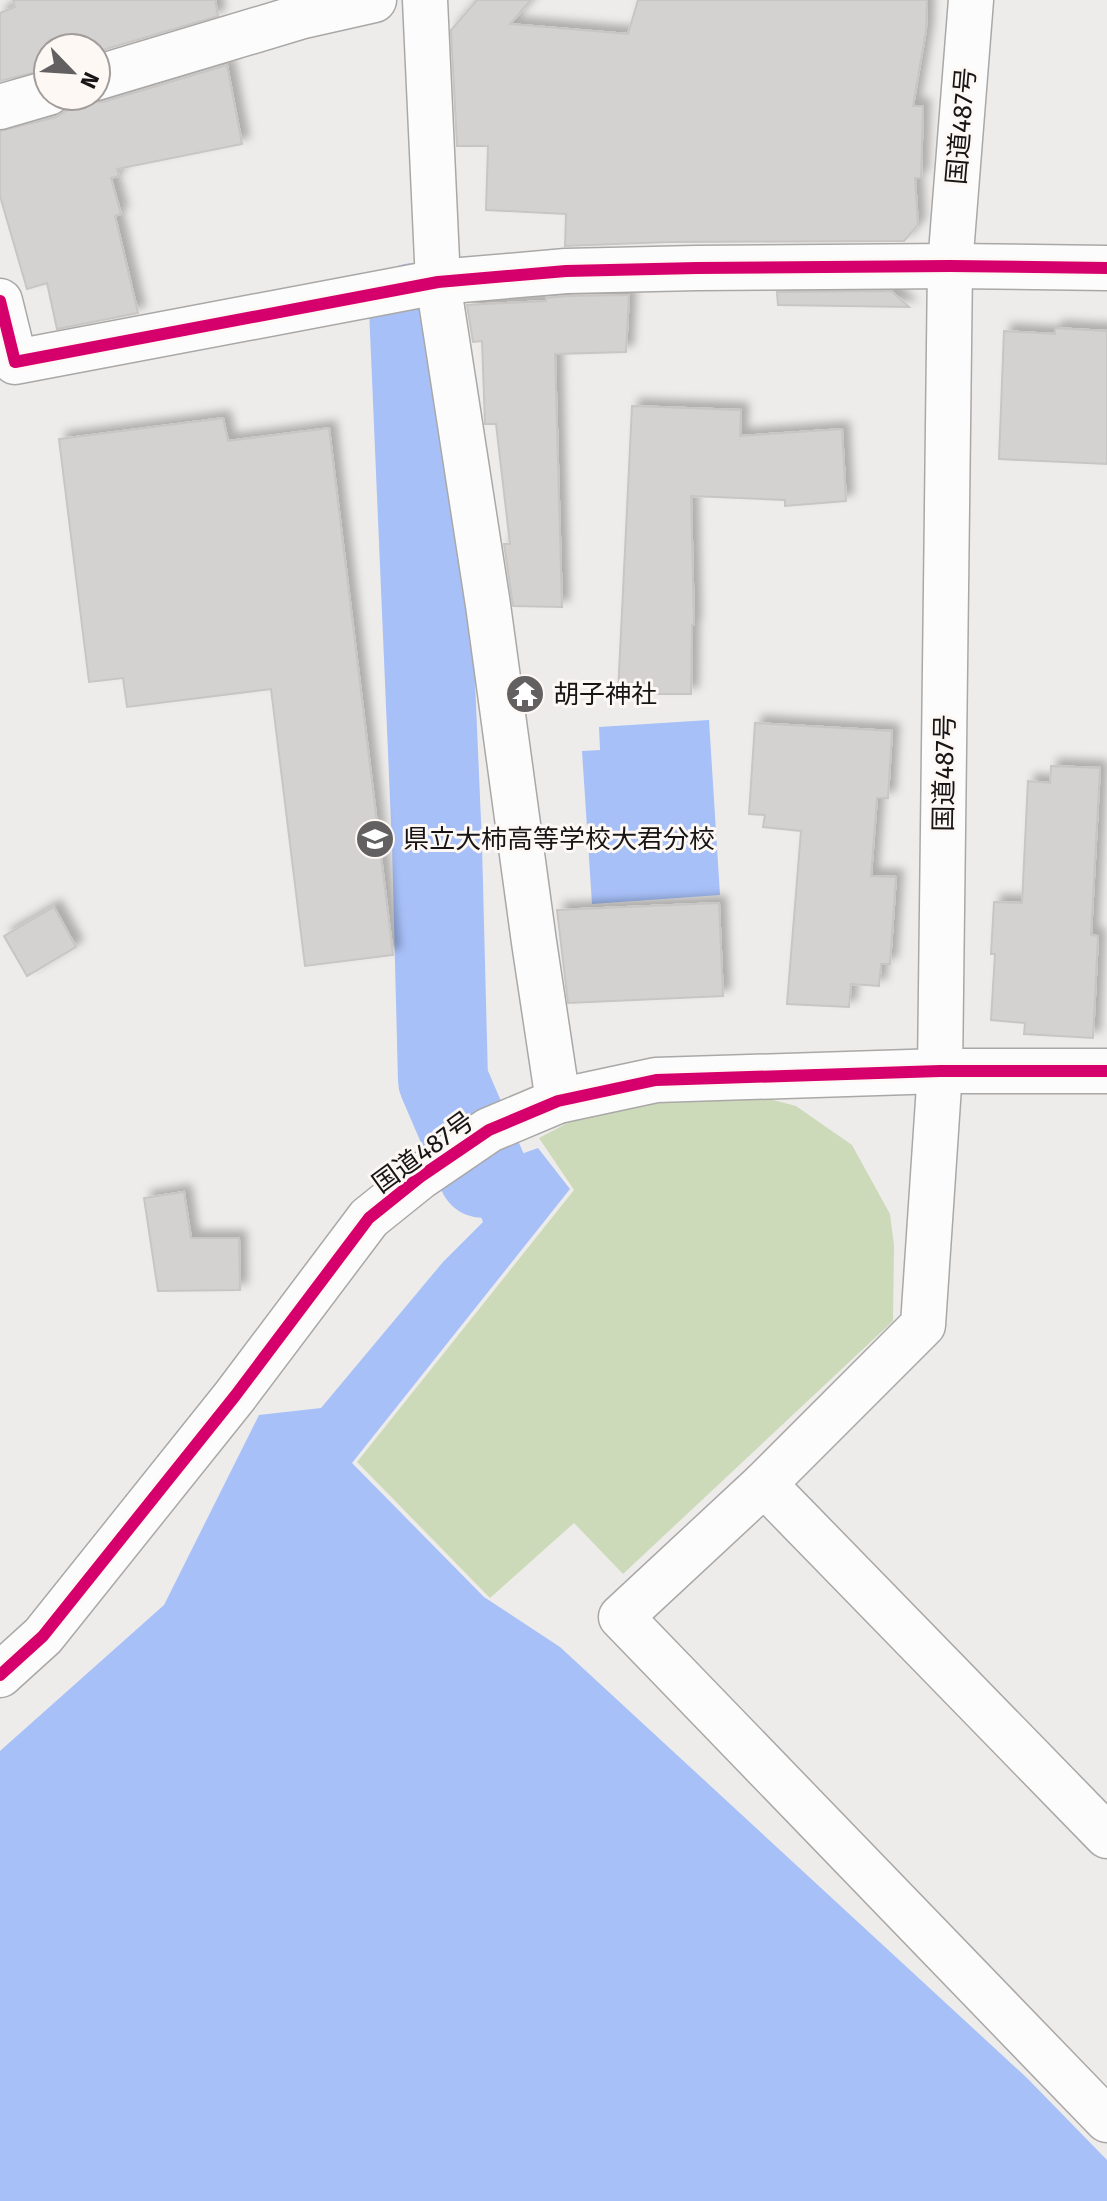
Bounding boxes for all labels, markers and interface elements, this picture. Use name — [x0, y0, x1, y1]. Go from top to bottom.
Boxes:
north arrow — [32, 32, 112, 112]
street label: 国道487号 — [941, 66, 982, 186]
text: N — [74, 68, 105, 93]
temple icon: 胡子神社 — [504, 673, 546, 715]
place label: 胡子神社 — [553, 679, 657, 710]
street label: 国道487号 — [928, 714, 961, 832]
school or university icon: 県立大柿高等学校大君分校 — [354, 818, 396, 860]
place label: 県立大柿高等学校大君分校 — [403, 824, 715, 855]
street label: 国道487号 — [367, 1105, 480, 1199]

